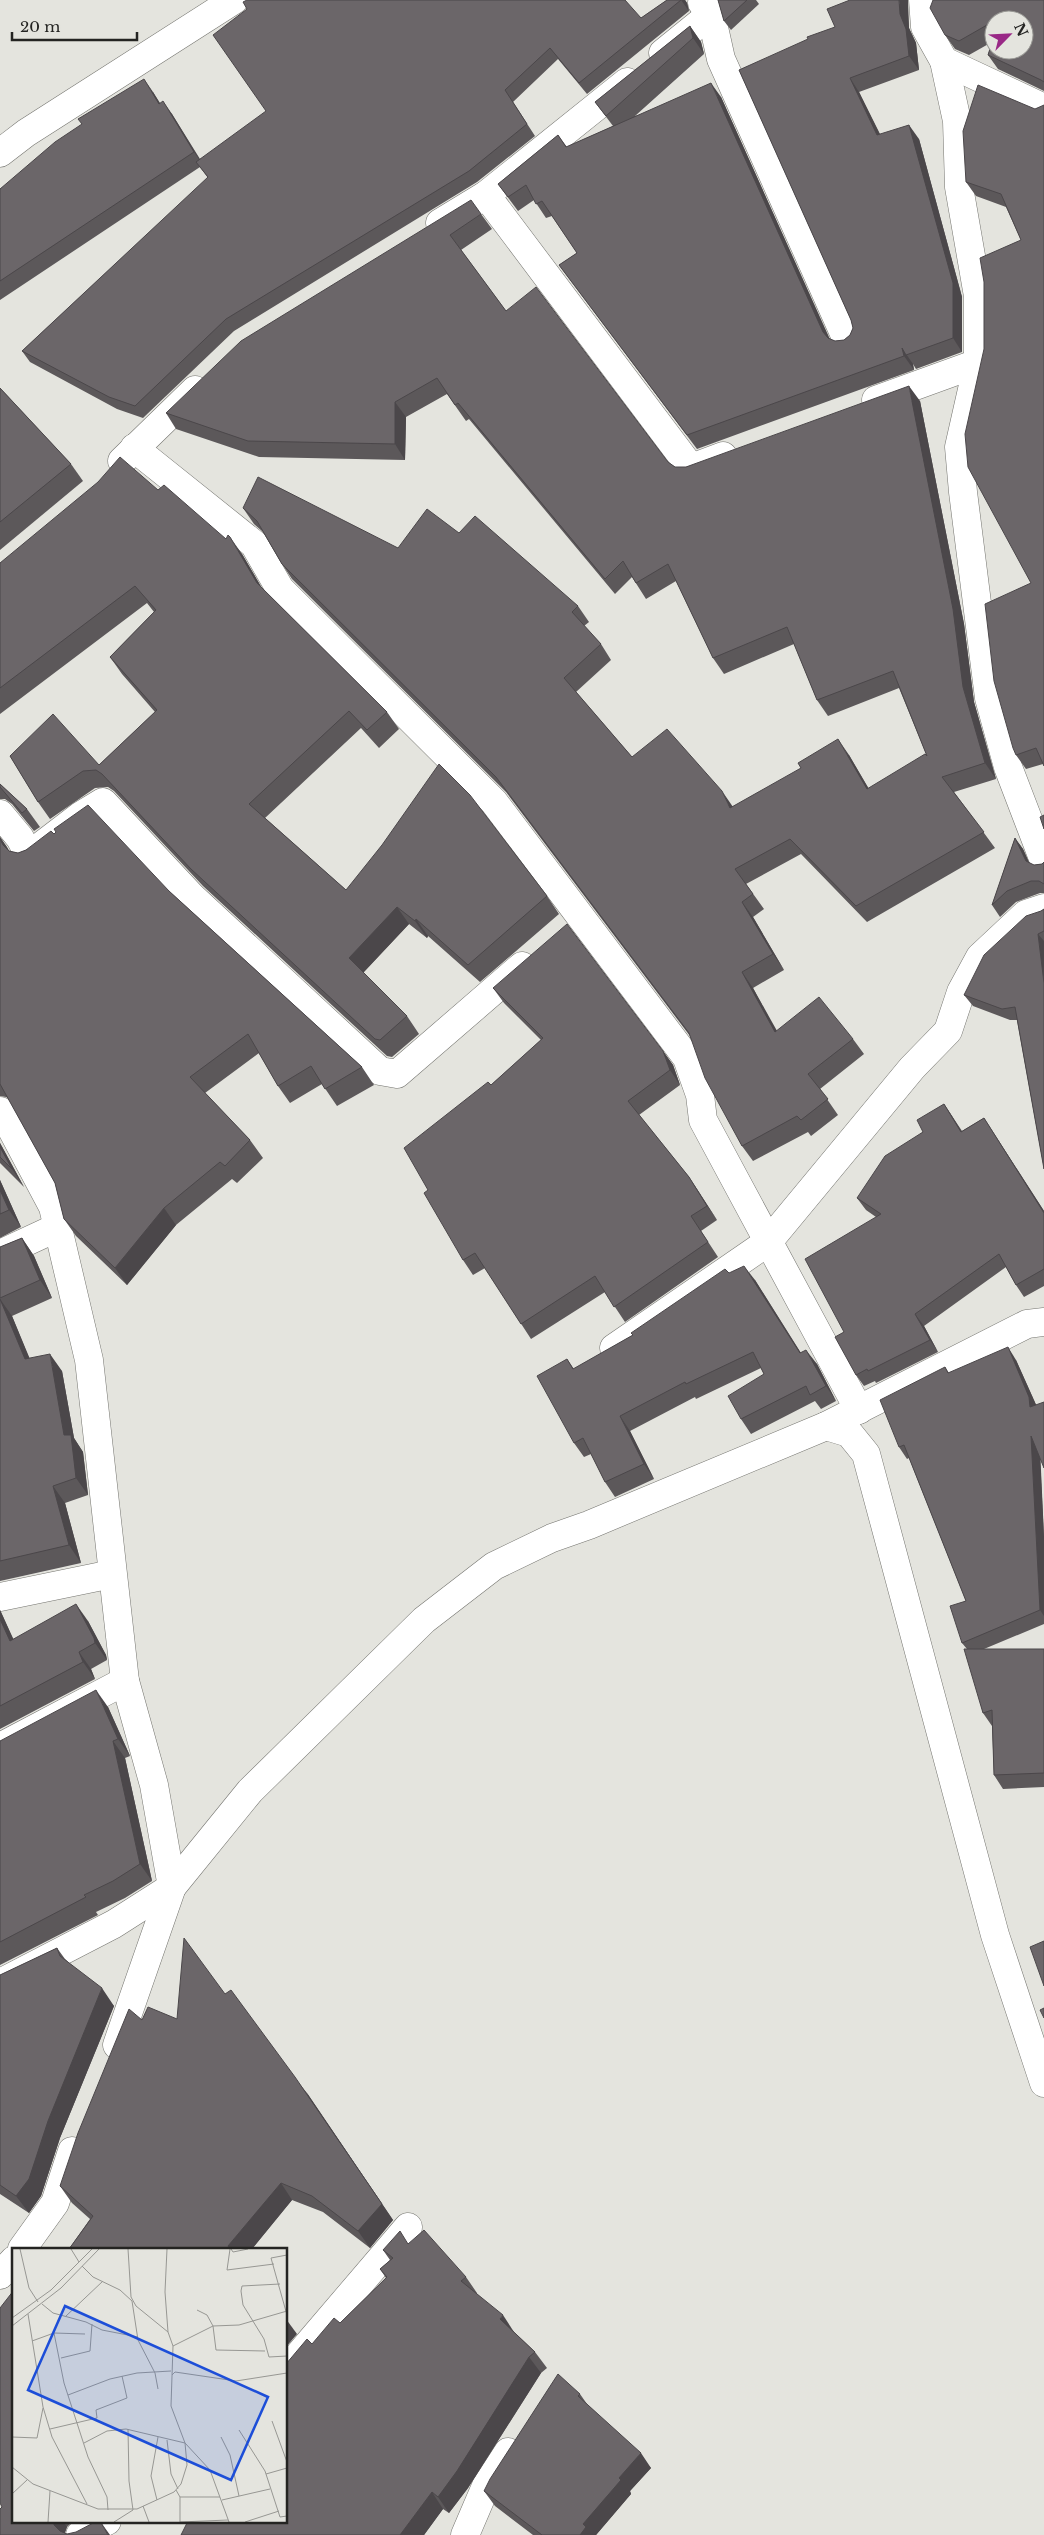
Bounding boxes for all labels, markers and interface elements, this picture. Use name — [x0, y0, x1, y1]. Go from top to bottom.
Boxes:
scale bar — [12, 10, 138, 42]
north arrow — [984, 10, 1034, 60]
text: 20 m — [20, 17, 60, 36]
text: N — [1010, 20, 1032, 39]
inset map — [12, 2248, 288, 2522]

